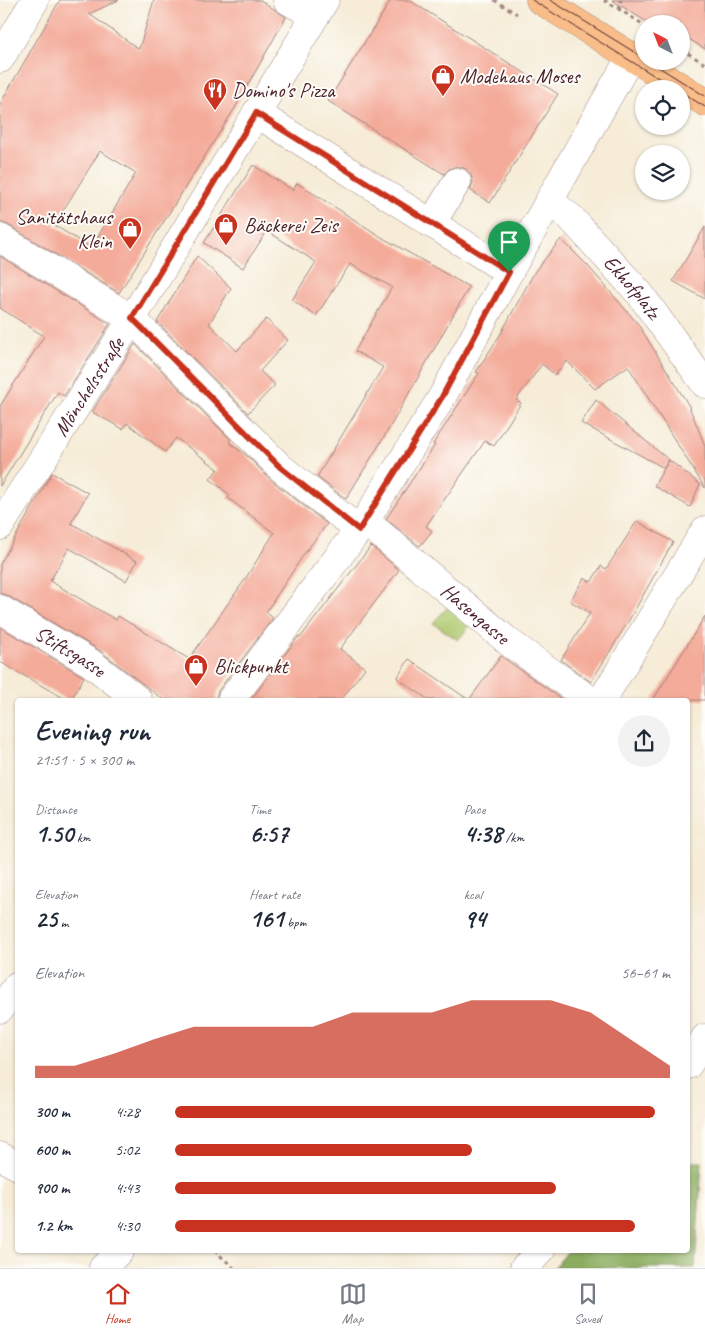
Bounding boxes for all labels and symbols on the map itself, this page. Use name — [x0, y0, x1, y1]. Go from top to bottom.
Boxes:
north arrow — [635, 15, 690, 70]
shop icon: Modehaus Moses — [430, 63, 456, 97]
place label: Modehaus Moses — [460, 63, 581, 89]
restaurant icon: Domino's Pizza — [202, 77, 228, 111]
place label: Domino's Pizza — [232, 77, 336, 103]
place label: Sanitätshaus Klein — [16, 204, 114, 254]
shop icon: Bäckerei Zeis — [213, 212, 239, 246]
place label: Bäckerei Zeis — [244, 212, 339, 238]
shop icon: Sanitätshaus Klein — [117, 216, 143, 250]
pin — [488, 221, 530, 272]
street label: Ekhofplatz — [598, 250, 668, 326]
street label: Mönchelsstraße — [48, 331, 131, 441]
street label: Hasengasse — [436, 577, 516, 651]
street label: Stiftsgasse — [30, 620, 112, 683]
shop icon: Blickpunkt — [183, 653, 209, 687]
place label: Blickpunkt — [214, 653, 289, 679]

